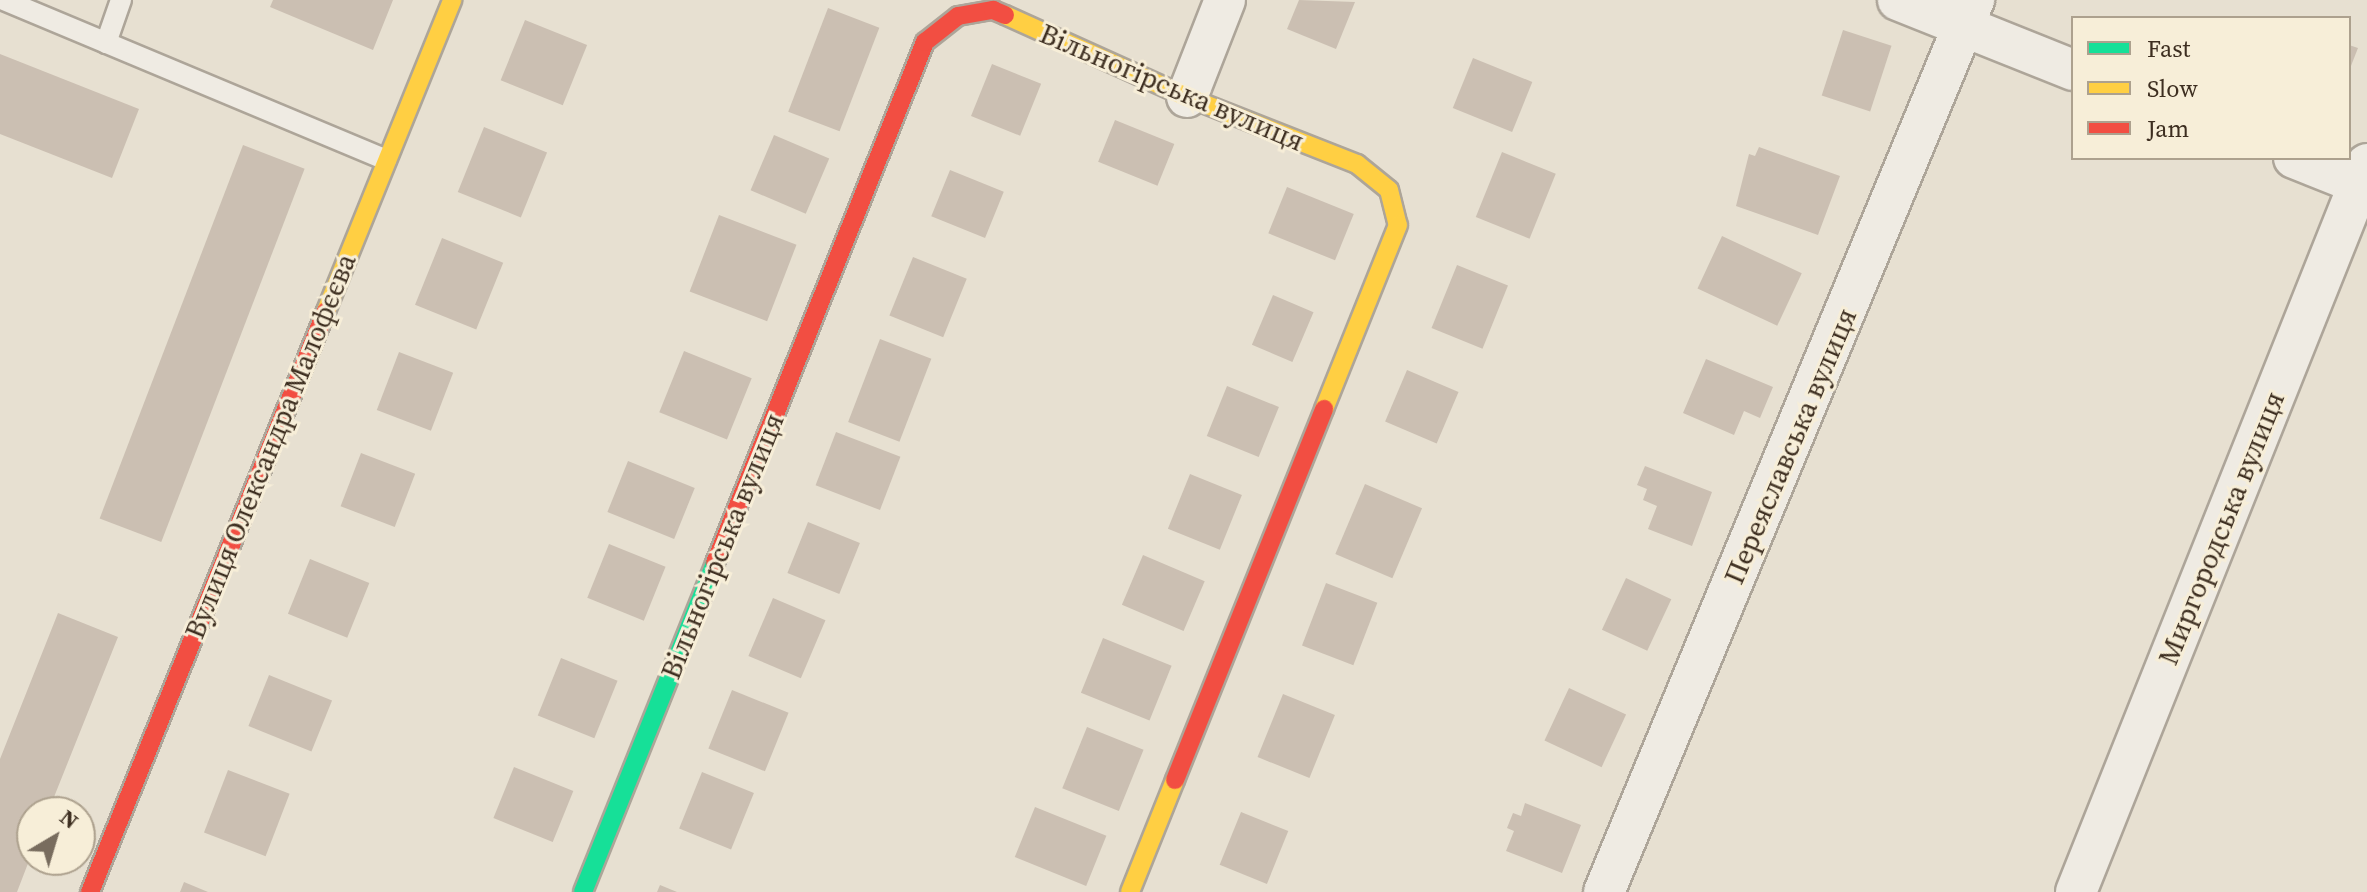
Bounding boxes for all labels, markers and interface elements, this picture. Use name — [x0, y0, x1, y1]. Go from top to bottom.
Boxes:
street label: Вільногірська вулиця — [1035, 16, 1309, 158]
legend — [2071, 16, 2351, 160]
text: Fast — [2147, 32, 2190, 65]
text: Slow — [2147, 72, 2198, 105]
text: Jam — [2147, 112, 2189, 145]
street label: Вулиця Олександра Малофєєва — [177, 249, 363, 643]
street label: Переяславська вулиця — [1717, 303, 1863, 589]
street label: Миргородська вулиця — [2151, 387, 2291, 669]
street label: Вільногірська вулиця — [653, 408, 791, 684]
north arrow — [16, 796, 96, 876]
text: N — [54, 802, 85, 835]

